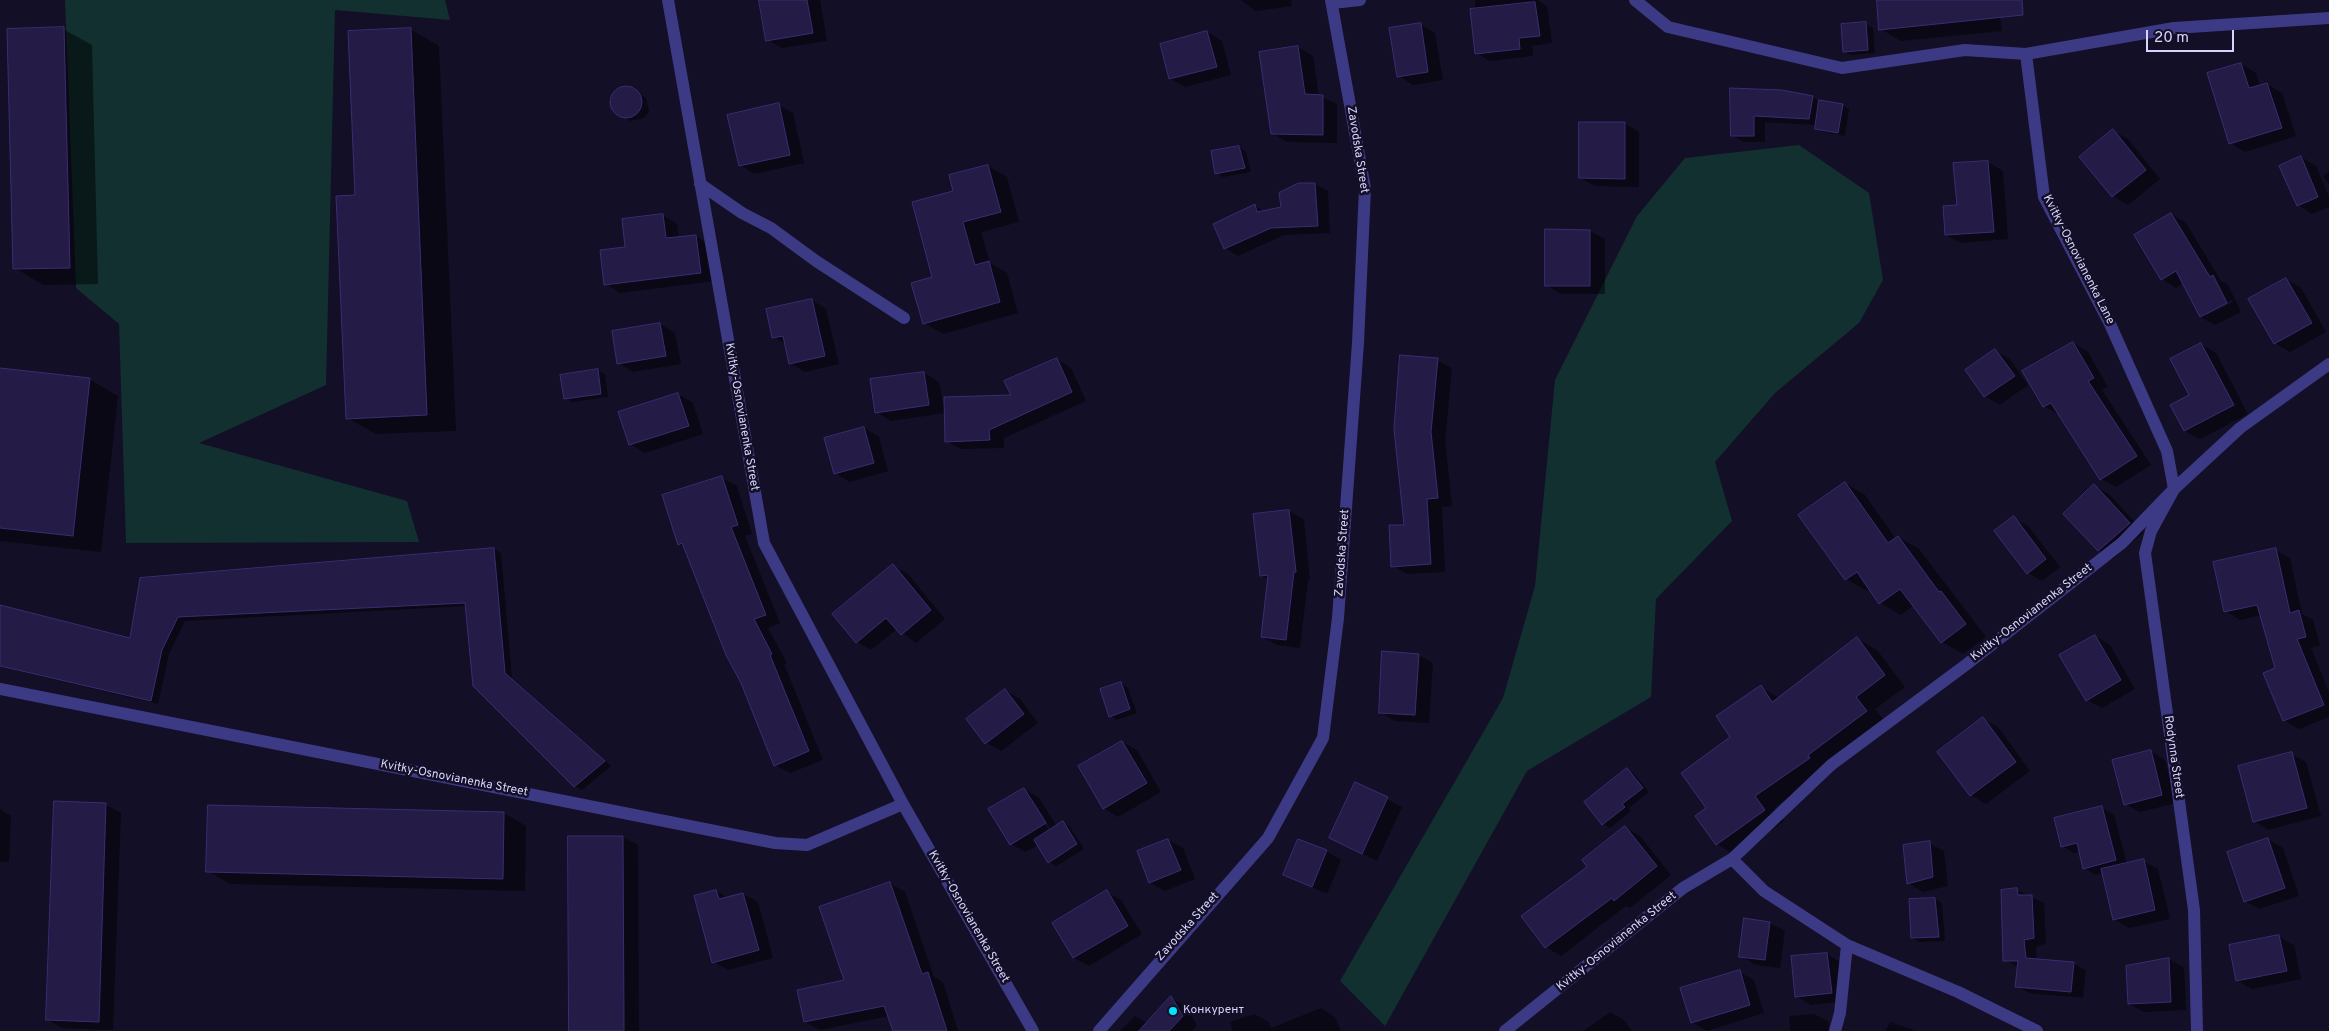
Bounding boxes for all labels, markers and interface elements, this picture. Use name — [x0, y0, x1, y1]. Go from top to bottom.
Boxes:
scale bar — [2149, 20, 2236, 52]
text: 20 m — [2154, 29, 2189, 48]
street label: Zavodska Street — [1343, 106, 1371, 194]
street label: Kvitky-Osnovianenka Lane — [2039, 193, 2117, 327]
street label: Kvitky-Osnovianenka Street — [721, 342, 761, 492]
street label: Zavodska Street — [1333, 509, 1353, 597]
street label: Kvitky-Osnovianenka Street — [1968, 561, 2096, 665]
street label: Rodynna Street — [2160, 715, 2186, 799]
street label: Kvitky-Osnovianenka Street — [379, 758, 529, 800]
street label: Kvitky-Osnovianenka Street — [924, 848, 1012, 986]
street label: Kvitky-Osnovianenka Street — [1554, 889, 1680, 995]
street label: Zavodska Street — [1153, 890, 1223, 964]
place label: Конкурент — [1183, 1004, 1244, 1018]
marker: Конкурент — [1167, 1005, 1179, 1017]

